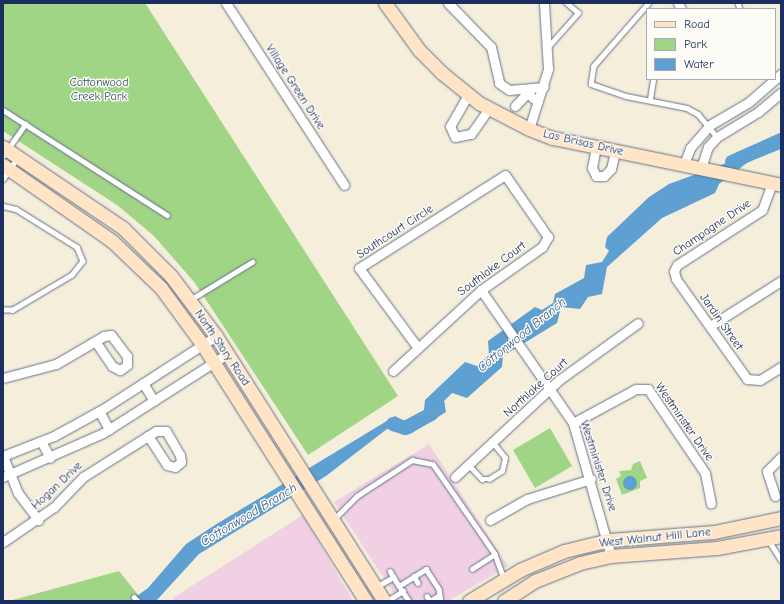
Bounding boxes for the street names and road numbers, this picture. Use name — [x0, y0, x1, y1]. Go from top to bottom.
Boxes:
street label: Village Green Drive — [262, 42, 328, 132]
street label: Las Brisas Drive — [541, 127, 625, 159]
street label: Champagne Drive — [670, 196, 754, 260]
street label: Southcourt Circle — [354, 202, 436, 262]
street label: Southlake Court — [455, 239, 529, 299]
street label: Jardin Street — [696, 291, 746, 353]
street label: North Story Road — [191, 307, 253, 389]
street label: Northlake Court — [501, 355, 571, 421]
street label: Westminster Drive — [652, 380, 716, 464]
street label: Westminister Drive — [577, 419, 619, 513]
street label: Hogan Drive — [29, 459, 85, 513]
street label: West Walnut Hill Lane — [599, 525, 711, 551]

